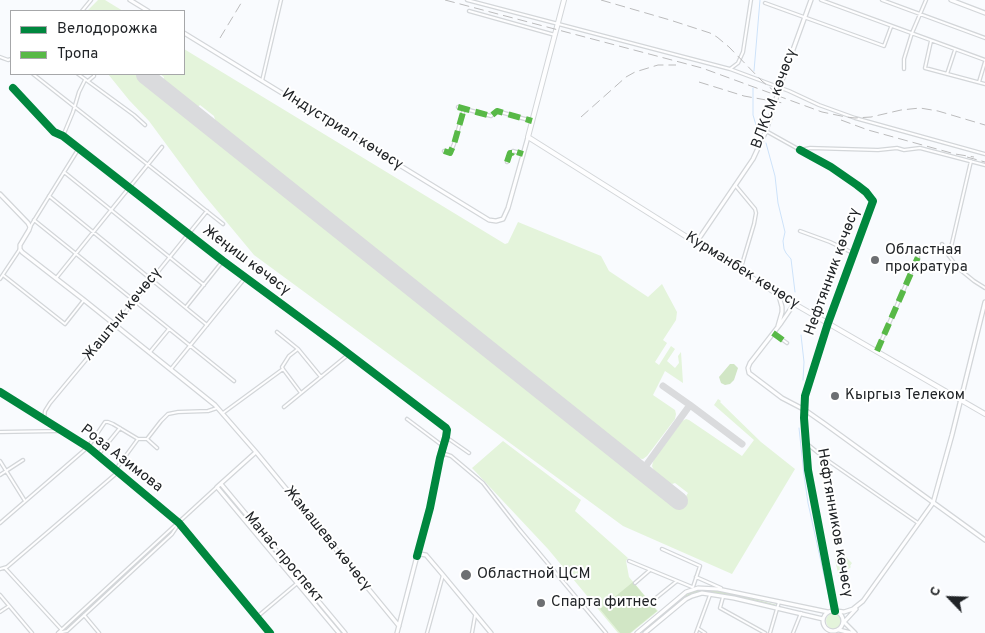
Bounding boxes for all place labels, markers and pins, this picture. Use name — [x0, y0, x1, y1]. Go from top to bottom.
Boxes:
place label: Областная прократура — [885, 242, 968, 277]
marker: Областная прократура — [869, 254, 881, 266]
place label: Кыргыз Телеком — [845, 387, 965, 405]
marker: Кыргыз Телеком — [829, 390, 841, 402]
place label: Областной ЦСМ — [477, 566, 590, 584]
marker: Областной ЦСМ — [459, 568, 473, 582]
place label: Спарта фитнес — [551, 594, 657, 612]
marker: Спарта фитнес — [535, 597, 547, 609]

